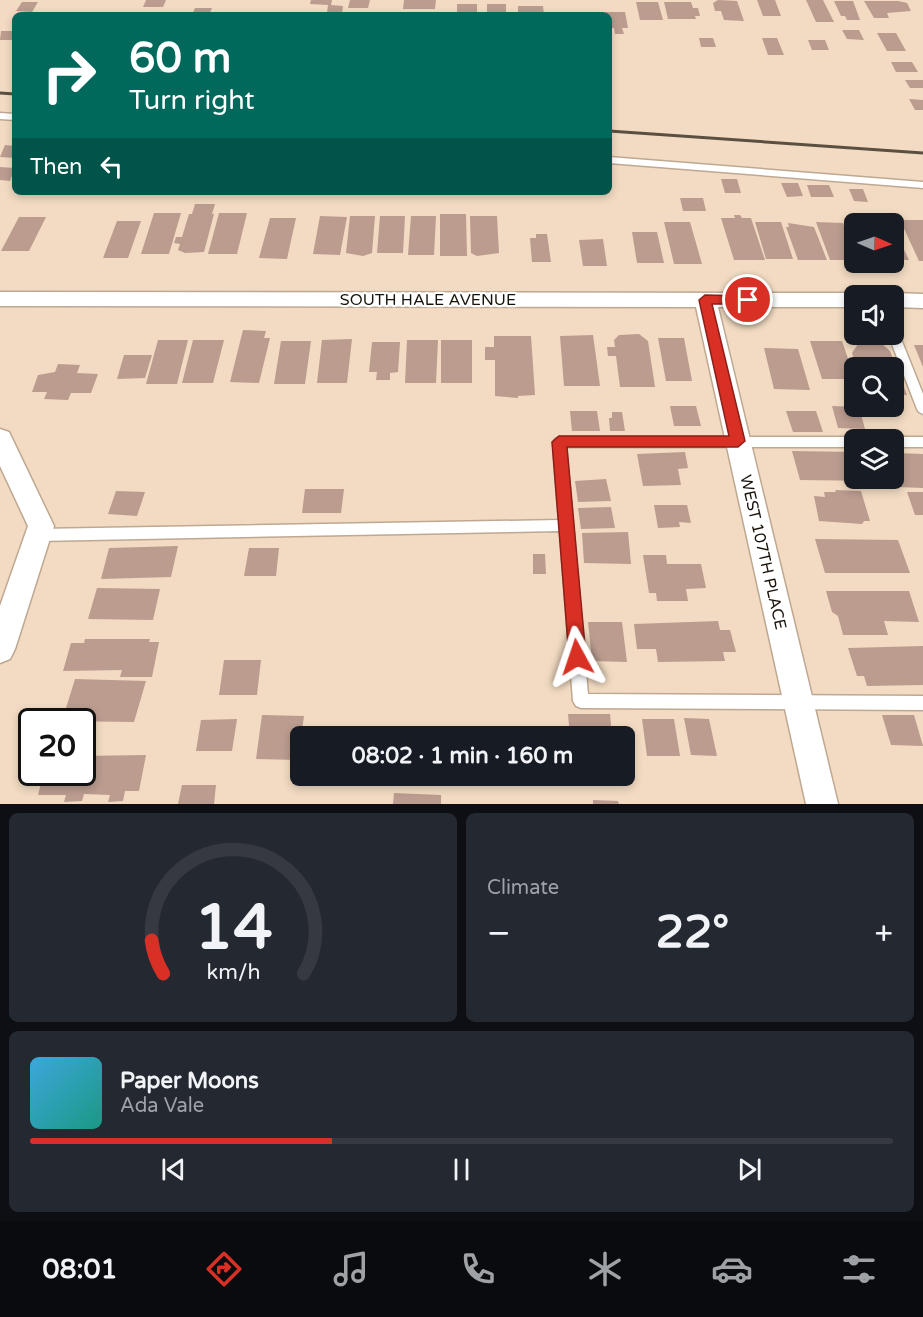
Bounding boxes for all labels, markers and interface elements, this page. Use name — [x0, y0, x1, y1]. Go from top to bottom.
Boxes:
text: 60 m — [129, 33, 231, 84]
icon: right — [30, 36, 108, 114]
text: Turn right — [129, 84, 255, 117]
icon: left — [95, 150, 128, 183]
text: Then — [30, 154, 83, 180]
north arrow — [844, 213, 904, 273]
map controls — [844, 213, 904, 489]
pin — [722, 274, 773, 325]
icon: arrive — [731, 283, 764, 316]
button: sound — [844, 285, 904, 345]
street label: SOUTH HALE AVENUE — [340, 290, 516, 310]
button: search — [844, 357, 904, 417]
button: layers — [844, 429, 904, 489]
street label: WEST 107TH PLACE — [735, 473, 791, 632]
position arrow — [545, 625, 609, 689]
speed limit sign: 20 — [18, 708, 96, 786]
text: 08:02 · 1 min · 160 m — [352, 743, 573, 769]
text: Climate — [487, 876, 559, 900]
text: 14 — [194, 891, 272, 966]
text: 22° — [656, 906, 729, 960]
text: − — [487, 914, 511, 953]
text: + — [874, 914, 893, 953]
text: km/h — [206, 960, 260, 986]
text: Paper Moons — [120, 1068, 259, 1094]
text: Ada Vale — [120, 1094, 204, 1118]
icon: previous — [157, 1153, 190, 1186]
icon: pause — [445, 1153, 478, 1186]
icon: next — [733, 1153, 766, 1186]
icon: directions — [203, 1248, 245, 1290]
icon: music — [330, 1248, 372, 1290]
icon: phone — [457, 1248, 499, 1290]
icon: climate — [584, 1248, 626, 1290]
icon: car — [711, 1248, 753, 1290]
icon: filters — [838, 1248, 880, 1290]
text: 08:01 — [43, 1253, 117, 1286]

